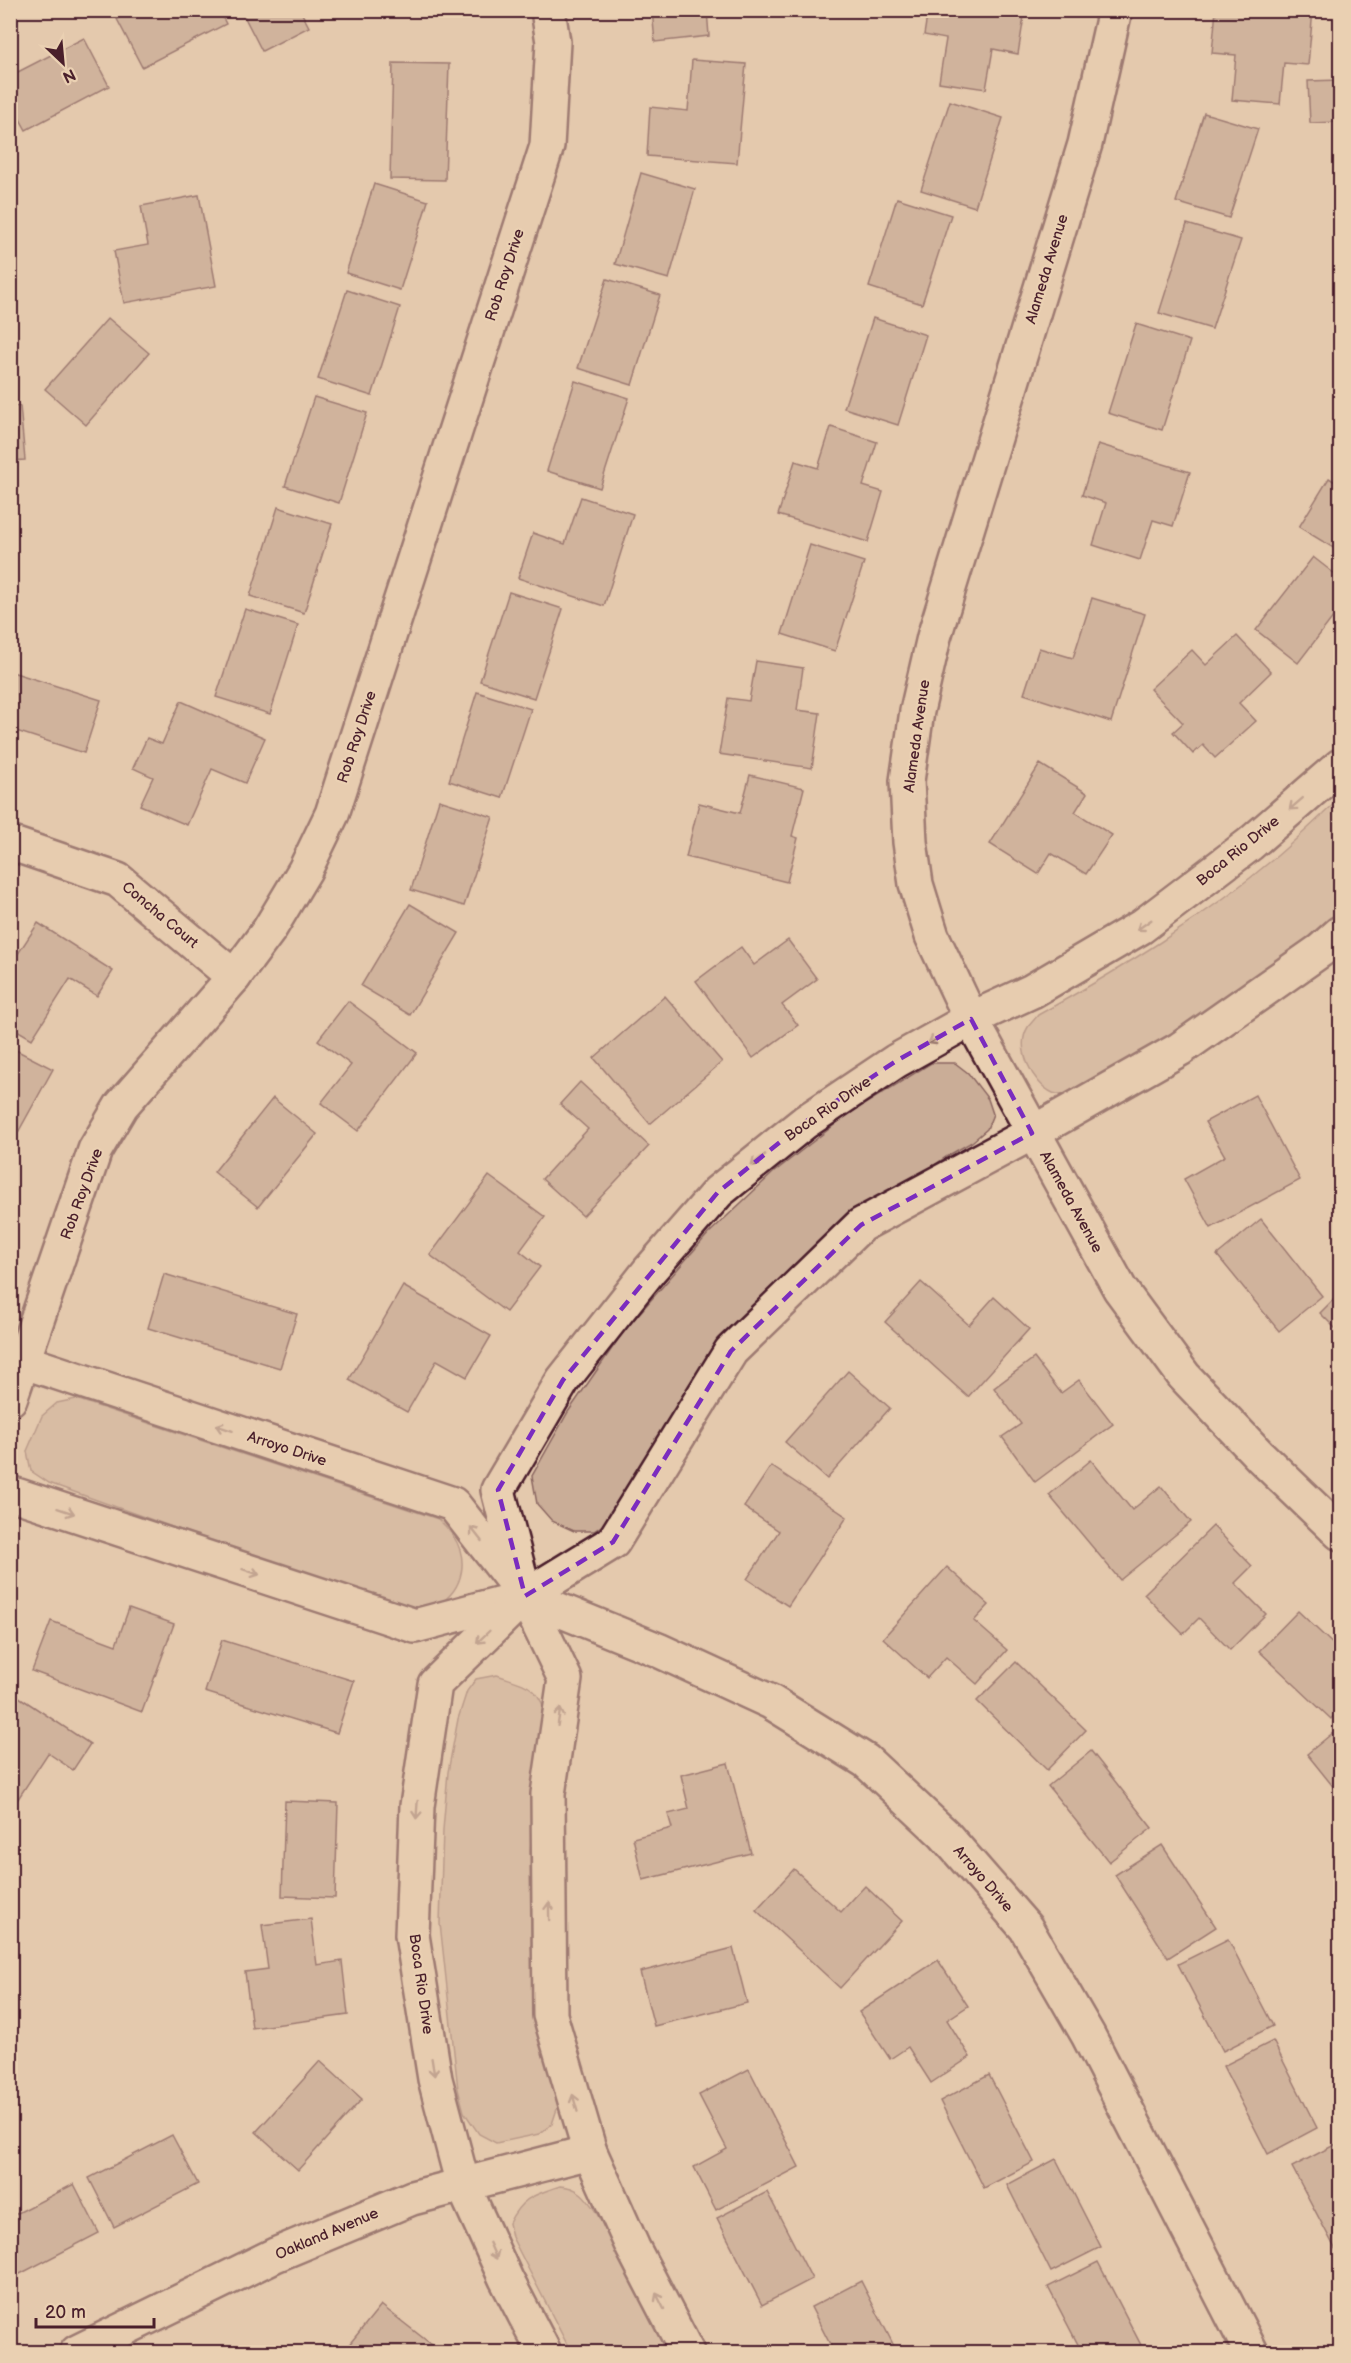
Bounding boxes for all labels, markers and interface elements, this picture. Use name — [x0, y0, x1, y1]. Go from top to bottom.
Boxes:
north arrow — [33, 33, 93, 93]
text: N — [59, 64, 78, 86]
street label: Alameda Avenue — [1021, 212, 1073, 326]
street label: Rob Roy Drive — [481, 226, 529, 323]
street label: Alameda Avenue — [900, 678, 934, 794]
street label: Rob Roy Drive — [333, 688, 381, 785]
one-way arrow — [1289, 797, 1304, 811]
street label: Boca Rio Drive — [1193, 812, 1283, 890]
street label: Concha Court — [118, 877, 202, 953]
one-way arrow — [1136, 919, 1152, 931]
one-way arrow — [928, 1033, 945, 1045]
street label: Boca Rio Drive — [781, 1072, 875, 1146]
street label: Rob Roy Drive — [57, 1146, 107, 1242]
street label: Alameda Avenue — [1035, 1148, 1107, 1256]
one-way arrow — [750, 1154, 766, 1167]
one-way arrow — [215, 1421, 234, 1432]
street label: Arroyo Drive — [245, 1427, 329, 1471]
one-way arrow — [56, 1506, 75, 1517]
one-way arrow — [470, 1526, 483, 1542]
one-way arrow — [241, 1567, 260, 1578]
one-way arrow — [476, 1630, 491, 1645]
one-way arrow — [554, 1708, 565, 1727]
one-way arrow — [411, 1800, 422, 1820]
street label: Arroyo Drive — [949, 1842, 1017, 1916]
one-way arrow — [543, 1902, 555, 1922]
street label: Boca Rio Drive — [405, 1933, 437, 2036]
one-way arrow — [427, 2056, 438, 2076]
one-way arrow — [569, 2093, 581, 2112]
street label: Oakland Avenue — [273, 2204, 382, 2264]
one-way arrow — [488, 2242, 500, 2260]
scale bar — [36, 2291, 154, 2329]
one-way arrow — [654, 2292, 666, 2310]
text: 20 m — [45, 2302, 86, 2323]

